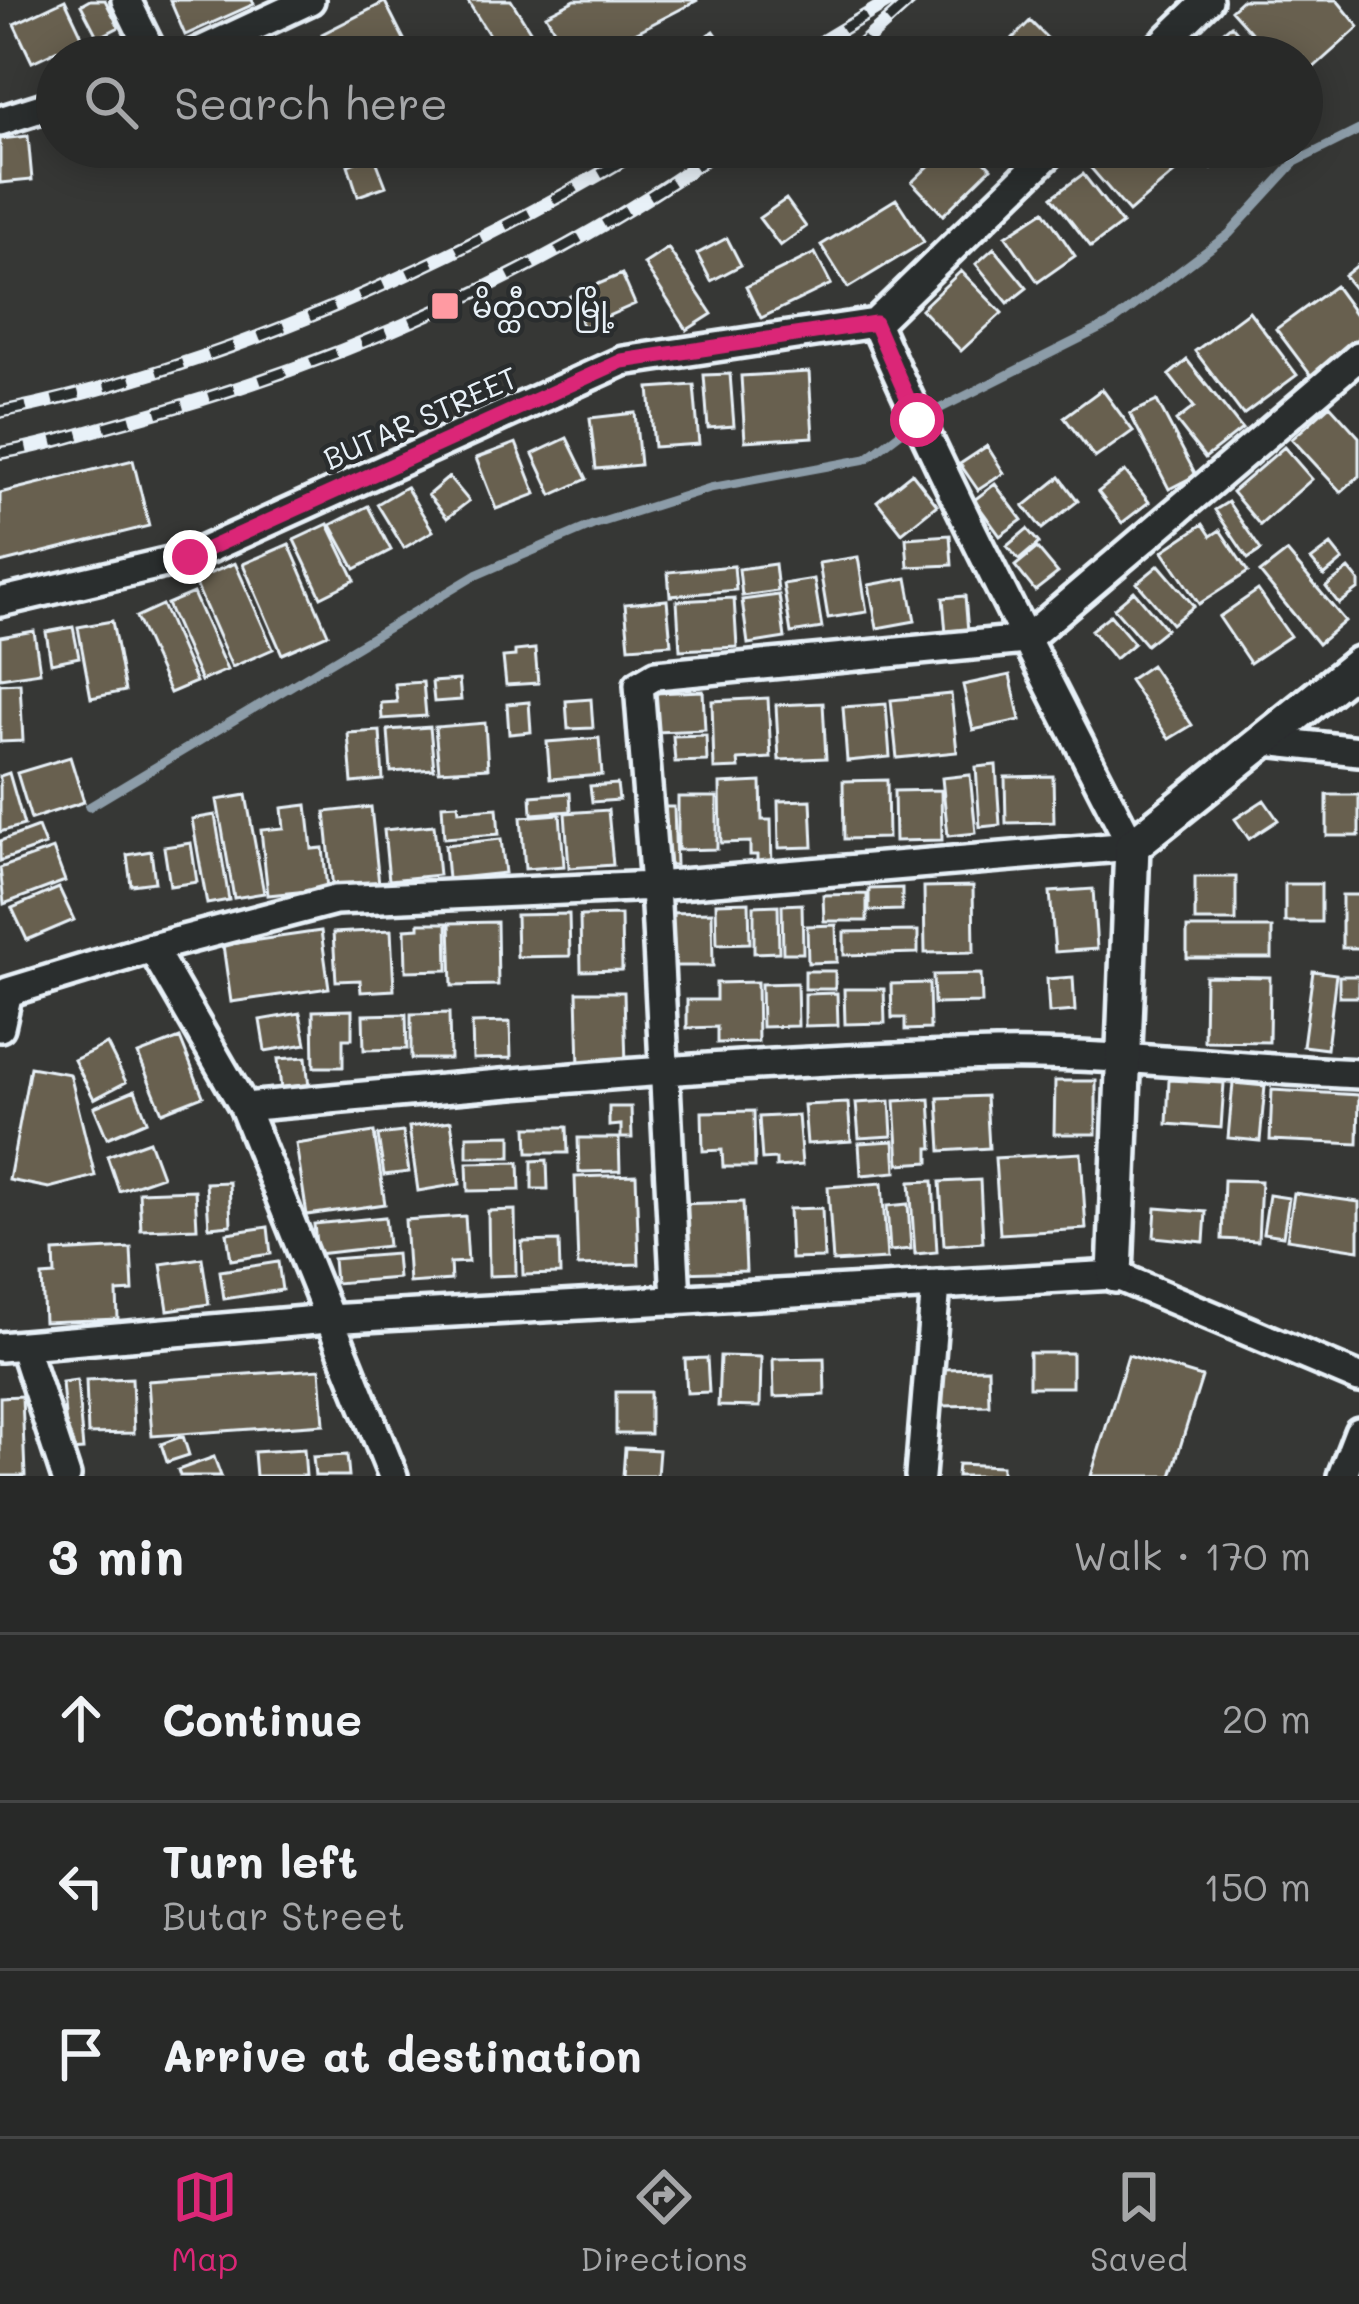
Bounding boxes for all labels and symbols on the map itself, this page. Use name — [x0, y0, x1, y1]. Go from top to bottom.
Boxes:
place label: မိတ္ထီလာမြို့ — [472, 286, 615, 333]
marker: မိတ္ထီလာမြို့ — [429, 290, 461, 322]
street label: BUTAR STREET — [316, 356, 524, 478]
route start — [890, 393, 944, 447]
route end — [163, 530, 217, 584]

